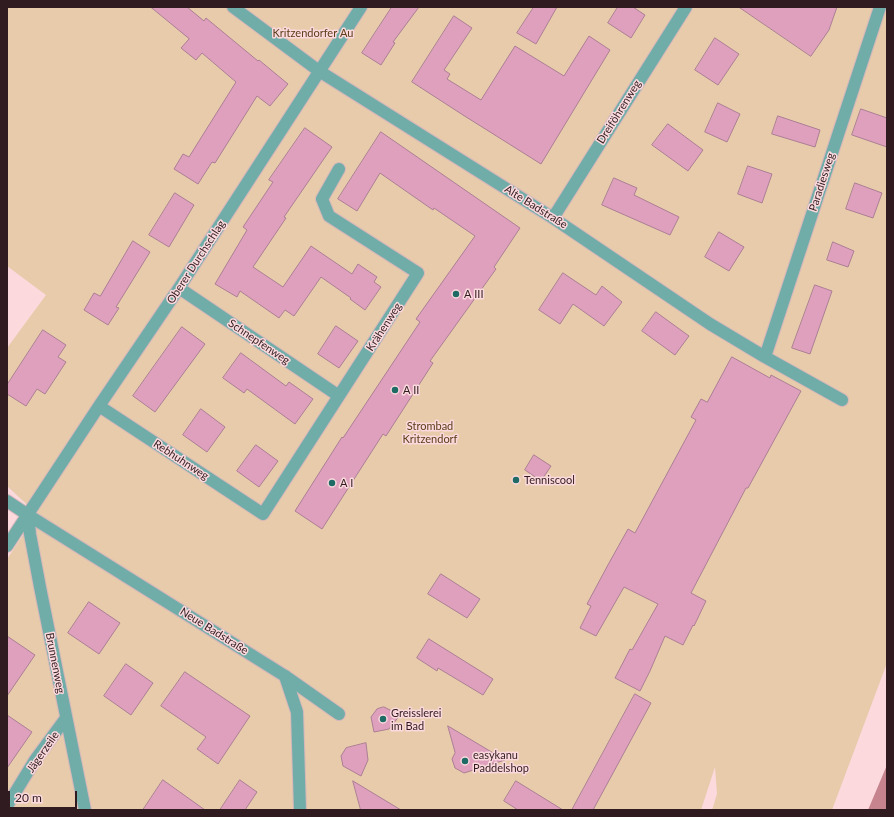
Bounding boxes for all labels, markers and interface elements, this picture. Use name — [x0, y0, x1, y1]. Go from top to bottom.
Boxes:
park label: Kritzendorfer Au — [273, 26, 353, 40]
street label: Dreiföhrenweg — [594, 78, 644, 146]
street label: Paradiesweg — [806, 151, 838, 213]
street label: Alte Badstraße — [502, 182, 570, 232]
street label: Oberer Durchschlag — [164, 218, 228, 306]
place label: A III — [464, 287, 484, 301]
marker: A III — [451, 289, 461, 299]
street label: Krähenweg — [364, 300, 404, 354]
street label: Schnepfenweg — [226, 317, 292, 367]
place label: A II — [403, 383, 419, 397]
marker: A II — [390, 385, 400, 395]
park label: Strombad Kritzendorf — [403, 419, 457, 445]
street label: Rebhuhnweg — [151, 437, 211, 483]
place label: Tenniscool — [524, 473, 575, 487]
marker: Tenniscool — [511, 475, 521, 485]
place label: A I — [340, 476, 353, 490]
marker: A I — [327, 478, 337, 488]
street label: Neue Badstraße — [178, 605, 250, 657]
street label: Brunnenweg — [43, 632, 67, 694]
place label: Greisslerei im Bad — [391, 706, 441, 732]
marker: Greisslerei im Bad — [378, 714, 388, 724]
street label: Jägerzeile — [24, 729, 62, 775]
place label: easykanu Paddelshop — [473, 748, 529, 774]
marker: easykanu Paddelshop — [460, 756, 470, 766]
scale bar — [10, 783, 79, 809]
text: 20 m — [15, 790, 42, 805]

